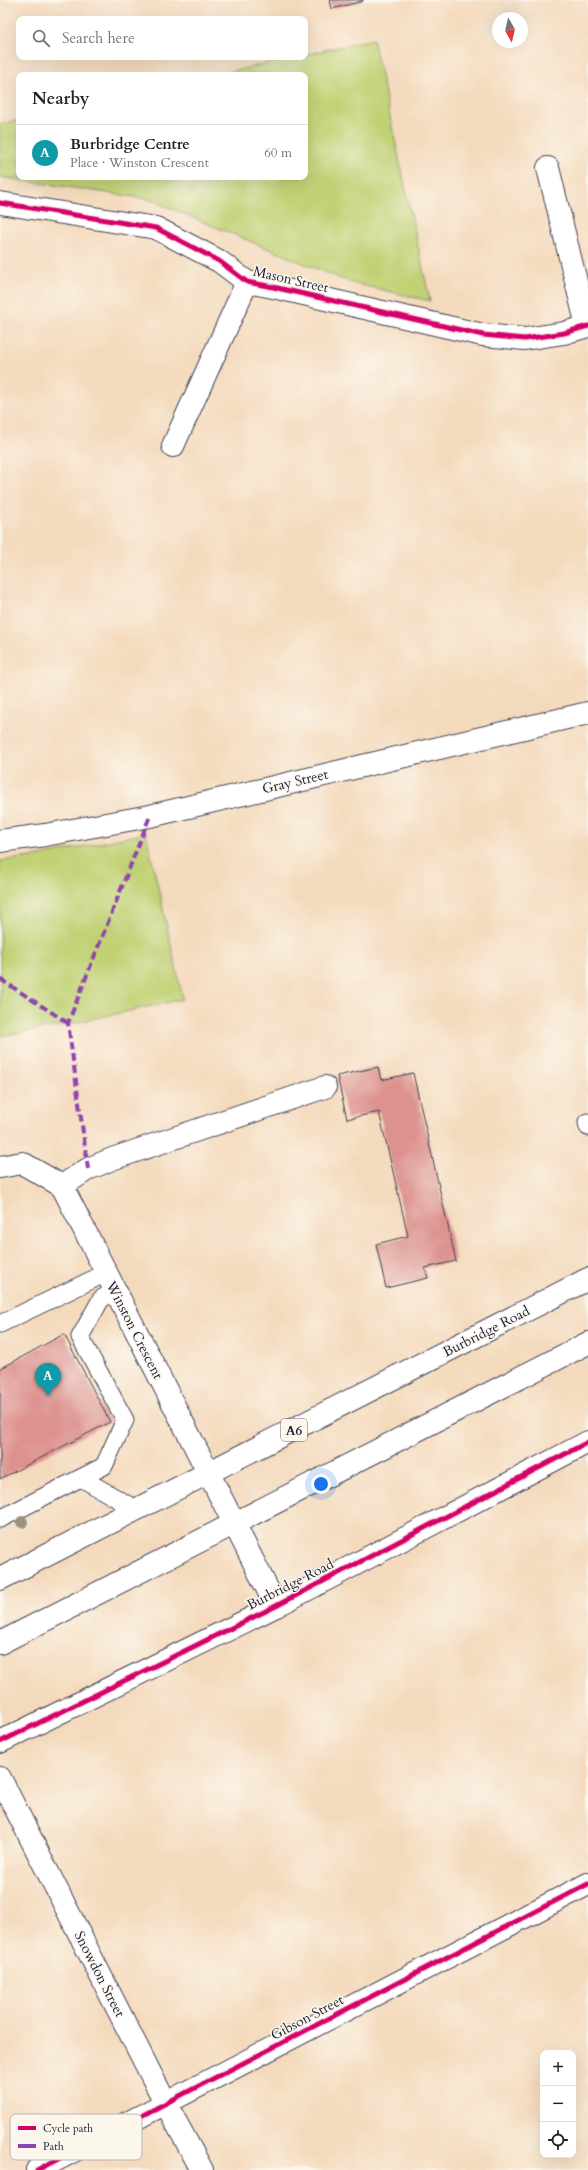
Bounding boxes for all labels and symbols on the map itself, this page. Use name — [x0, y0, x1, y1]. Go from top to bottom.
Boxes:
north arrow — [492, 12, 528, 48]
street label: Mason Street — [251, 262, 331, 298]
street label: Gray Street — [260, 765, 330, 798]
street label: Winston Crescent — [101, 1277, 168, 1383]
street label: Burbridge Road — [440, 1301, 533, 1361]
pin: A — [35, 1363, 61, 1396]
road number: A6 — [281, 1419, 307, 1441]
your location — [311, 1474, 331, 1494]
street label: Burbridge Road — [244, 1554, 337, 1614]
street label: Snowdon Street — [70, 1928, 130, 2021]
street label: Gibson Street — [267, 1990, 348, 2045]
legend — [10, 2114, 142, 2160]
text: Cycle path — [43, 2121, 93, 2136]
text: Path — [43, 2139, 64, 2154]

